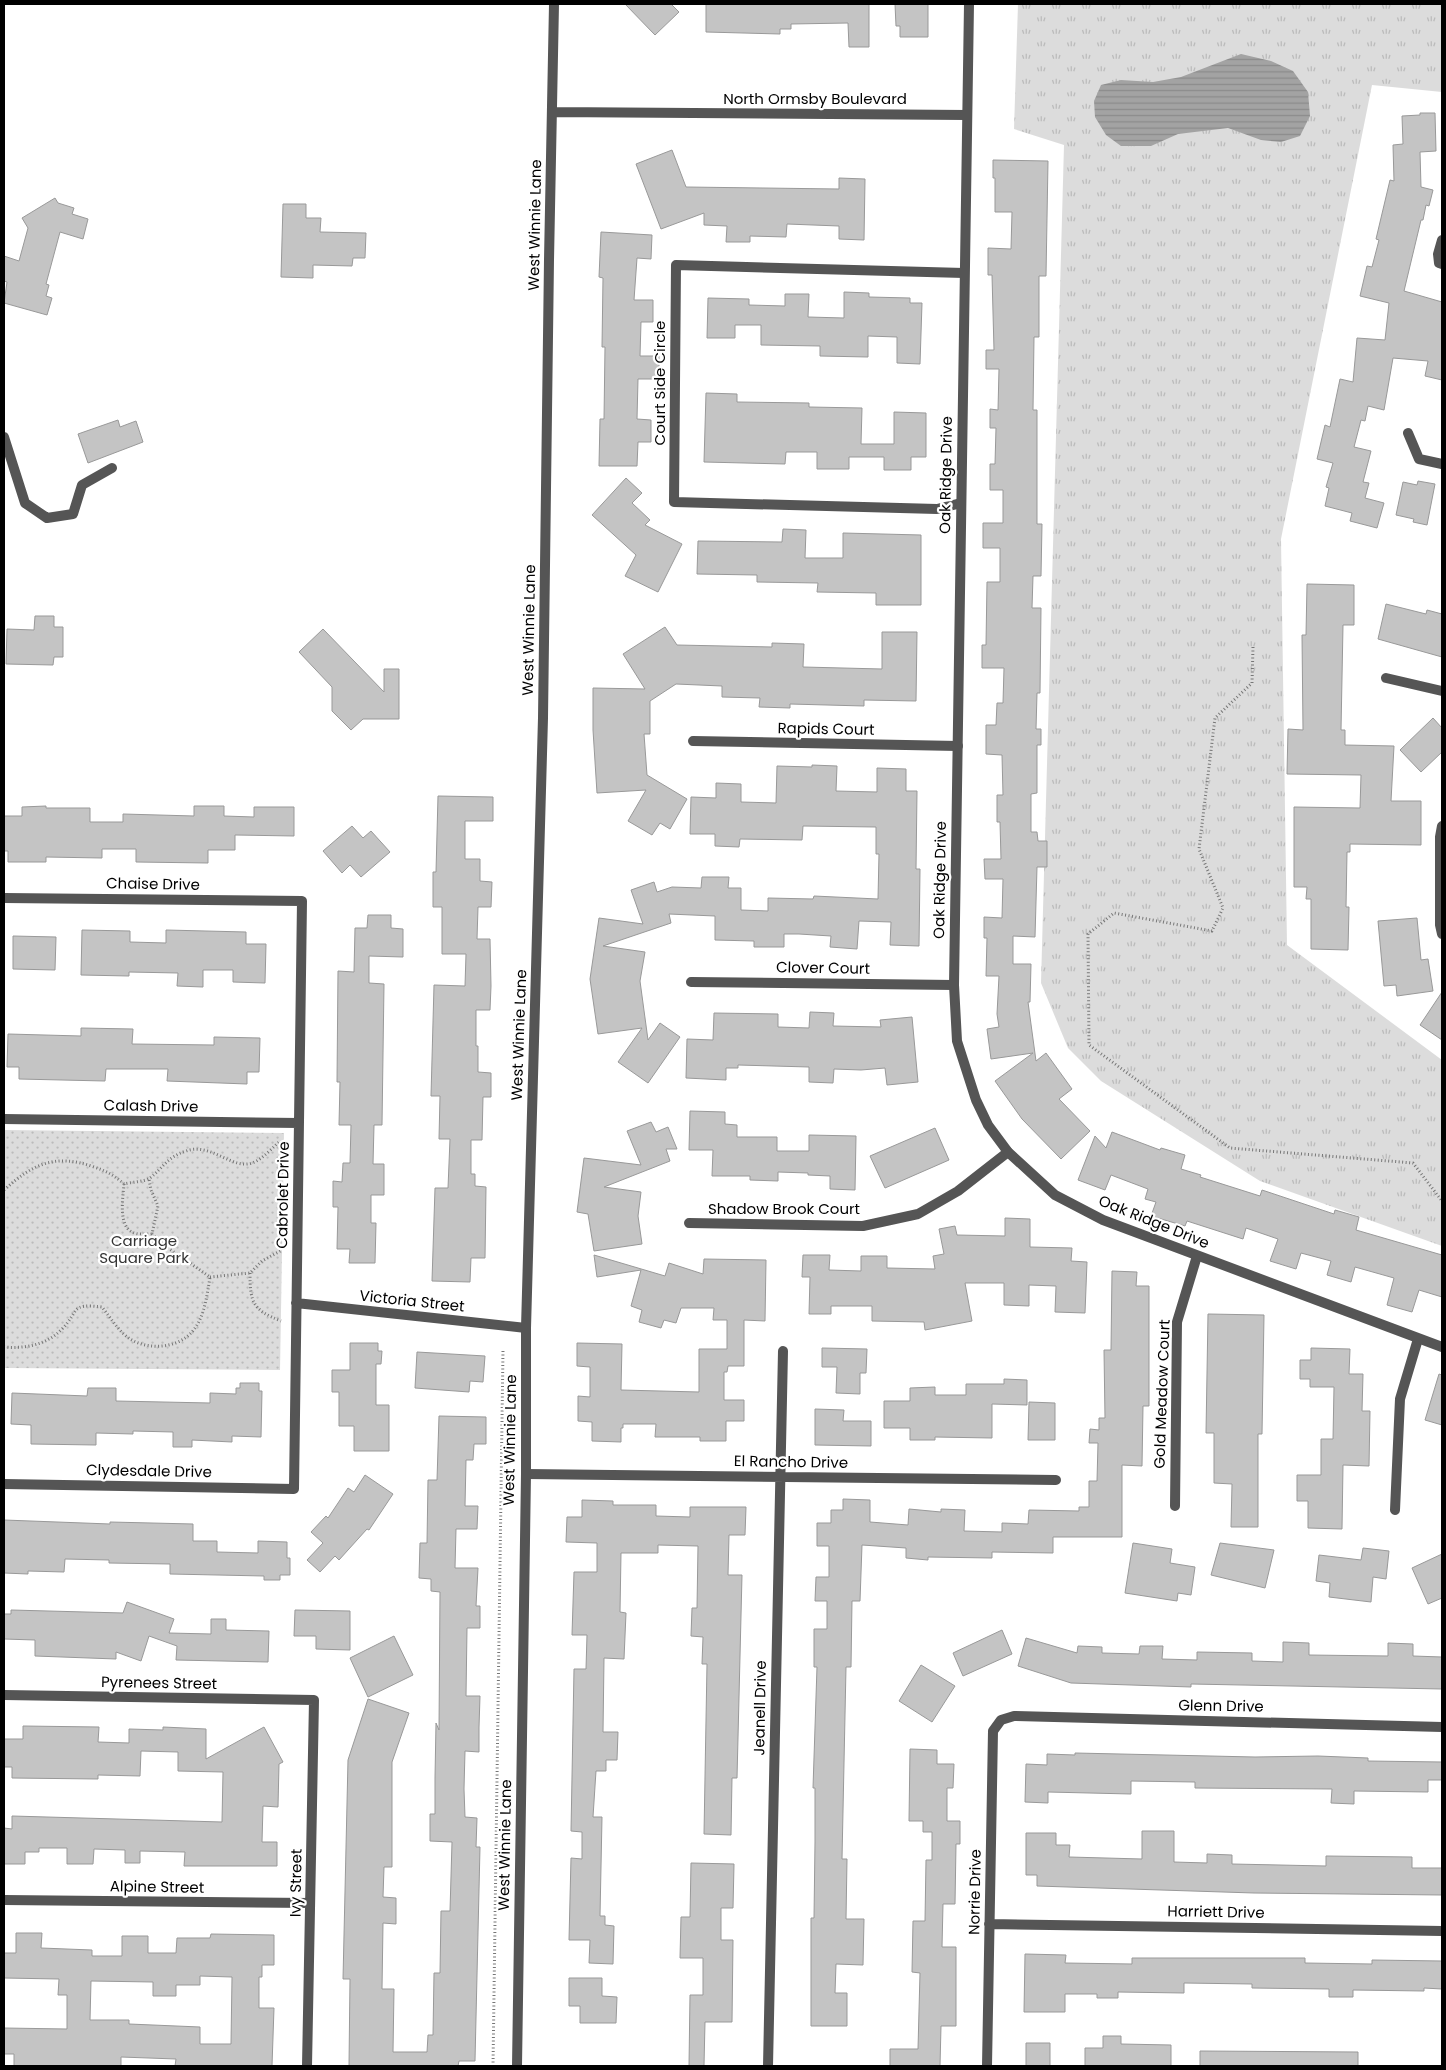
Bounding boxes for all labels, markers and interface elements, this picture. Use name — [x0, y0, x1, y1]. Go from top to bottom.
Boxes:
street label: North Ormsby Boulevard — [723, 88, 907, 109]
street label: West Winnie Lane — [523, 159, 546, 291]
street label: Court Side Circle — [649, 321, 670, 445]
street label: Oak Ridge Drive — [934, 416, 957, 534]
street label: West Winnie Lane — [517, 564, 540, 696]
street label: Rapids Court — [777, 717, 875, 740]
street label: Oak Ridge Drive — [928, 821, 951, 939]
street label: Chaise Drive — [106, 872, 200, 895]
street label: Clover Court — [776, 956, 870, 979]
street label: West Winnie Lane — [506, 969, 531, 1101]
street label: Calash Drive — [104, 1094, 198, 1117]
street label: Cabrolet Drive — [271, 1141, 294, 1249]
street label: Oak Ridge Drive — [1096, 1190, 1213, 1253]
street label: Shadow Brook Court — [708, 1198, 860, 1219]
park label: Carriage Square Park — [99, 1230, 189, 1268]
street label: Victoria Street — [359, 1285, 466, 1316]
street label: Gold Meadow Court — [1148, 1319, 1175, 1469]
street label: West Winnie Lane — [498, 1374, 521, 1506]
street label: El Rancho Drive — [734, 1450, 848, 1473]
street label: Clydesdale Drive — [86, 1459, 212, 1482]
street label: Jeanell Drive — [748, 1660, 771, 1756]
street label: Pyrenees Street — [101, 1671, 217, 1694]
street label: Glenn Drive — [1178, 1694, 1264, 1717]
street label: West Winnie Lane — [493, 1779, 516, 1911]
street label: Ivy Street — [284, 1849, 307, 1917]
street label: Norrie Drive — [963, 1849, 986, 1935]
street label: Alpine Street — [110, 1875, 204, 1898]
street label: Harriett Drive — [1167, 1900, 1265, 1923]

